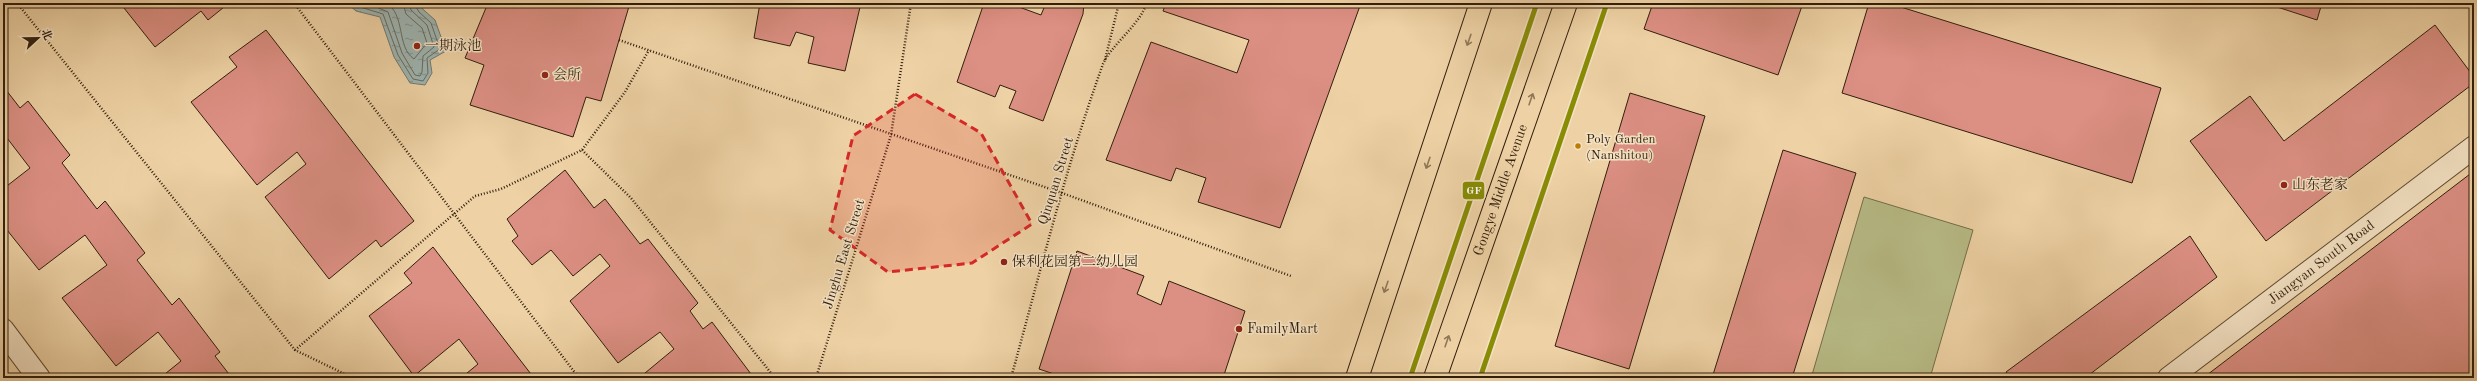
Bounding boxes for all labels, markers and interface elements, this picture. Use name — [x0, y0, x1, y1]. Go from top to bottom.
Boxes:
north arrow — [18, 18, 58, 58]
text: 北 — [39, 27, 54, 42]
one-way arrow — [1465, 33, 1472, 46]
place label: 一期泳池 — [425, 37, 481, 53]
marker: 一期泳池 — [412, 41, 422, 51]
place label: 会所 — [553, 67, 581, 82]
marker: 会所 — [540, 70, 550, 80]
one-way arrow — [1528, 94, 1536, 106]
street label: Gongye Middle Avenue — [1471, 123, 1530, 258]
place label: Poly Garden (Nanshitou) — [1586, 133, 1656, 162]
street label: Qinquan Street — [1036, 135, 1076, 227]
marker: Poly Garden (Nanshitou) — [1573, 141, 1583, 151]
one-way arrow — [1424, 157, 1431, 170]
place label: 山东老家 — [2292, 177, 2348, 192]
marker: 山东老家 — [2279, 180, 2289, 190]
line badge: GF — [1462, 181, 1485, 200]
text: GF — [1466, 186, 1482, 197]
street label: Jinghu East Street — [821, 197, 867, 311]
street label: Jiangyan South Road — [2265, 218, 2377, 307]
place label: 保利花园第二幼儿园 — [1012, 254, 1138, 269]
marker: 保利花园第二幼儿园 — [999, 257, 1009, 267]
one-way arrow — [1382, 280, 1390, 292]
place label: FamilyMart — [1247, 322, 1318, 336]
marker: FamilyMart — [1234, 324, 1244, 334]
one-way arrow — [1444, 336, 1452, 348]

